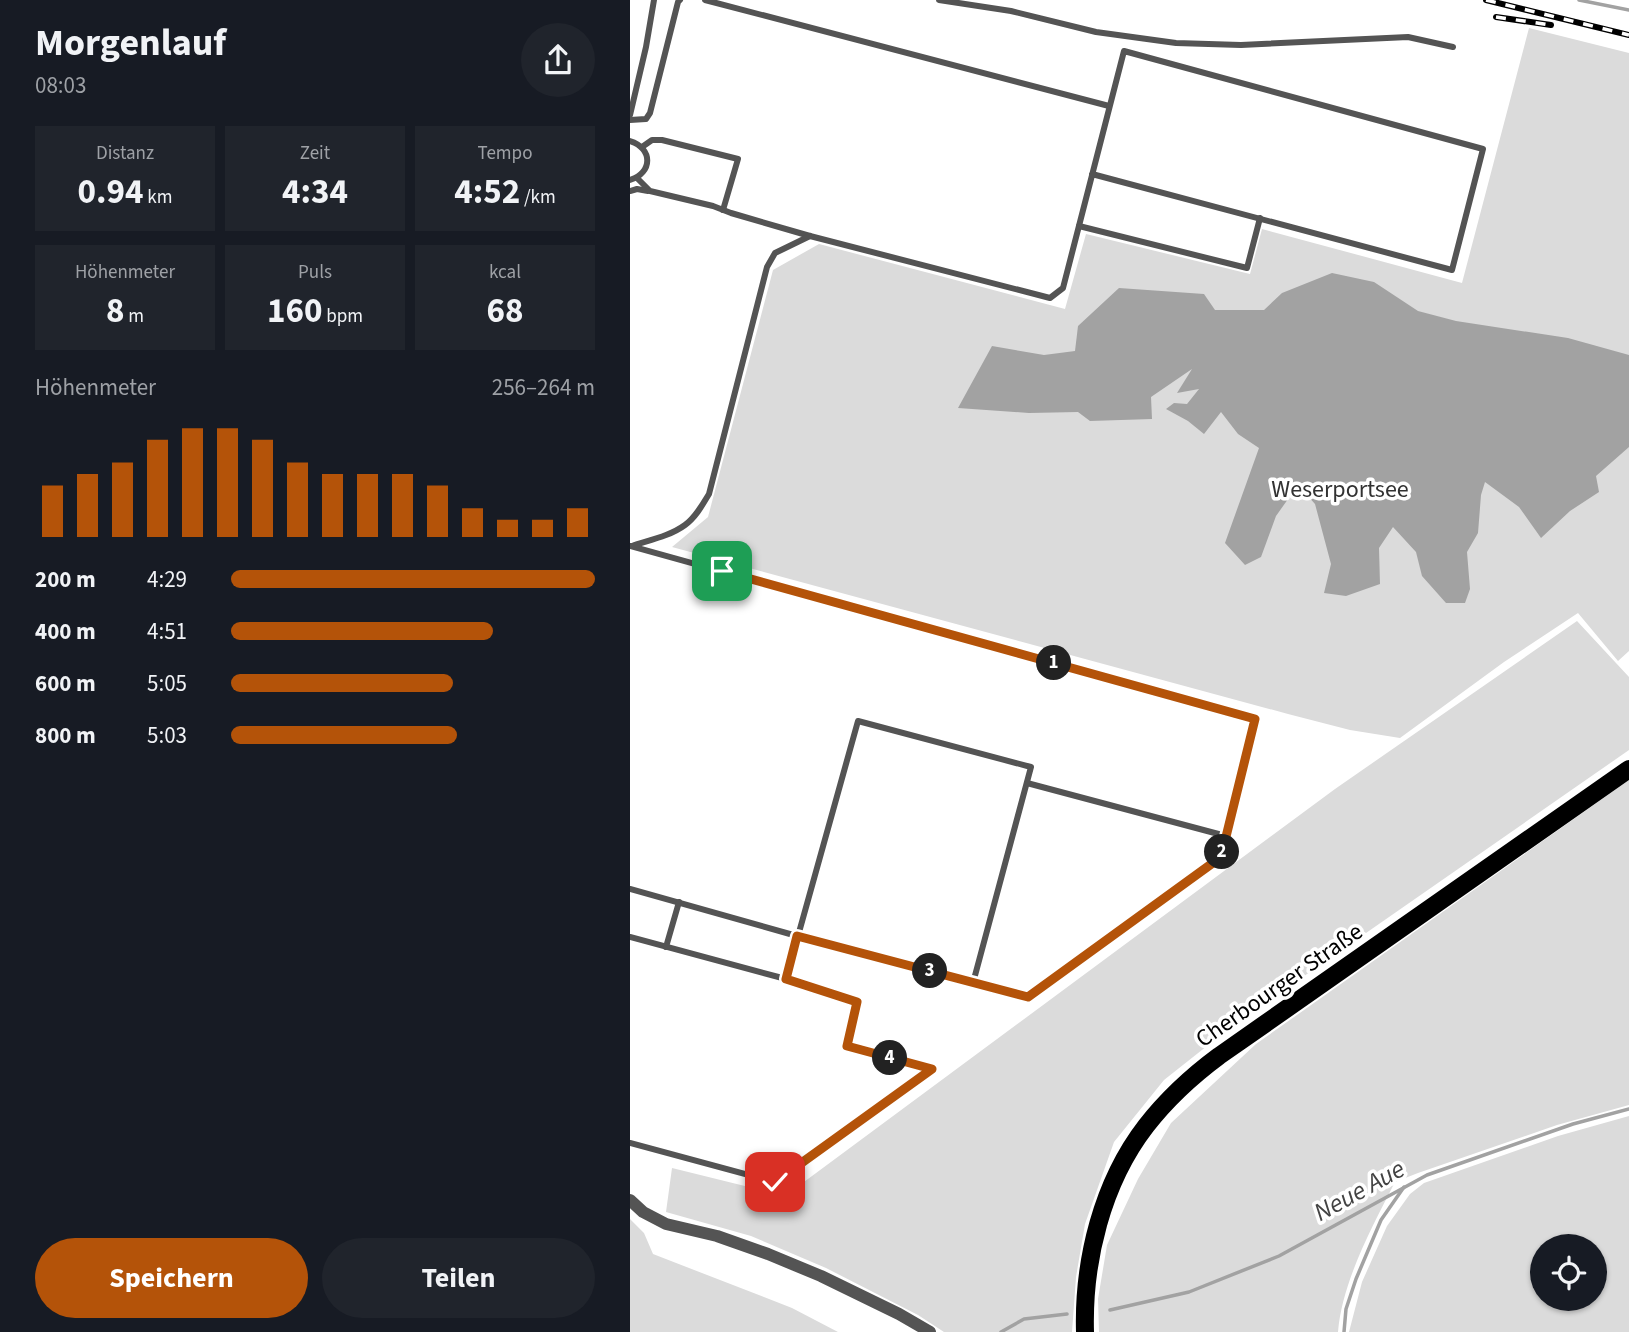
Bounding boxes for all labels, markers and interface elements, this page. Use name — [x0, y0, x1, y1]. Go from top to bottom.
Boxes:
text: Morgenlauf — [35, 16, 226, 70]
button: share — [521, 23, 595, 97]
text: 08:03 — [35, 69, 86, 102]
text: Distanz — [96, 140, 154, 167]
text: Zeit — [300, 140, 330, 167]
text: Tempo — [478, 140, 532, 167]
text: 0.94 — [78, 167, 143, 217]
text: 4:34 — [282, 167, 348, 217]
text: 4:52 — [454, 167, 520, 217]
text: km — [143, 184, 172, 211]
text: /km — [520, 184, 556, 211]
text: Höhenmeter — [75, 259, 175, 286]
text: Puls — [298, 259, 332, 286]
text: kcal — [489, 259, 521, 286]
text: 8 — [106, 286, 124, 336]
text: 160 — [267, 286, 322, 336]
text: 68 — [487, 286, 523, 336]
text: m — [124, 303, 144, 330]
text: bpm — [322, 303, 363, 330]
text: Höhenmeter — [35, 371, 156, 404]
text: 256–264 m — [492, 371, 595, 404]
park label: Weserportsee — [1271, 472, 1409, 507]
pin — [692, 541, 752, 601]
icon: arrive — [703, 552, 741, 590]
text: 200 m — [35, 563, 96, 596]
text: 4:29 — [147, 563, 187, 596]
text: 400 m — [35, 615, 96, 648]
text: 4:51 — [147, 615, 187, 648]
pin: 1 — [1036, 646, 1072, 680]
text: 1 — [1048, 649, 1059, 676]
text: 600 m — [35, 667, 96, 700]
text: 5:05 — [147, 667, 187, 700]
text: 800 m — [35, 719, 96, 752]
text: 5:03 — [147, 719, 187, 752]
pin: 2 — [1204, 834, 1240, 870]
text: 2 — [1216, 838, 1227, 865]
street label: Cherbourger Straße — [1188, 915, 1370, 1056]
pin: 3 — [912, 954, 948, 988]
text: 3 — [924, 957, 935, 984]
pin: 4 — [873, 1040, 908, 1076]
text: 4 — [884, 1044, 895, 1071]
water label: Neue Aue — [1307, 1150, 1411, 1231]
pin — [745, 1152, 805, 1212]
icon: check — [756, 1163, 794, 1201]
map controls — [1530, 1234, 1607, 1311]
button: locate — [1530, 1234, 1607, 1311]
button: Speichern — [35, 1238, 308, 1318]
button: Teilen — [322, 1238, 595, 1318]

